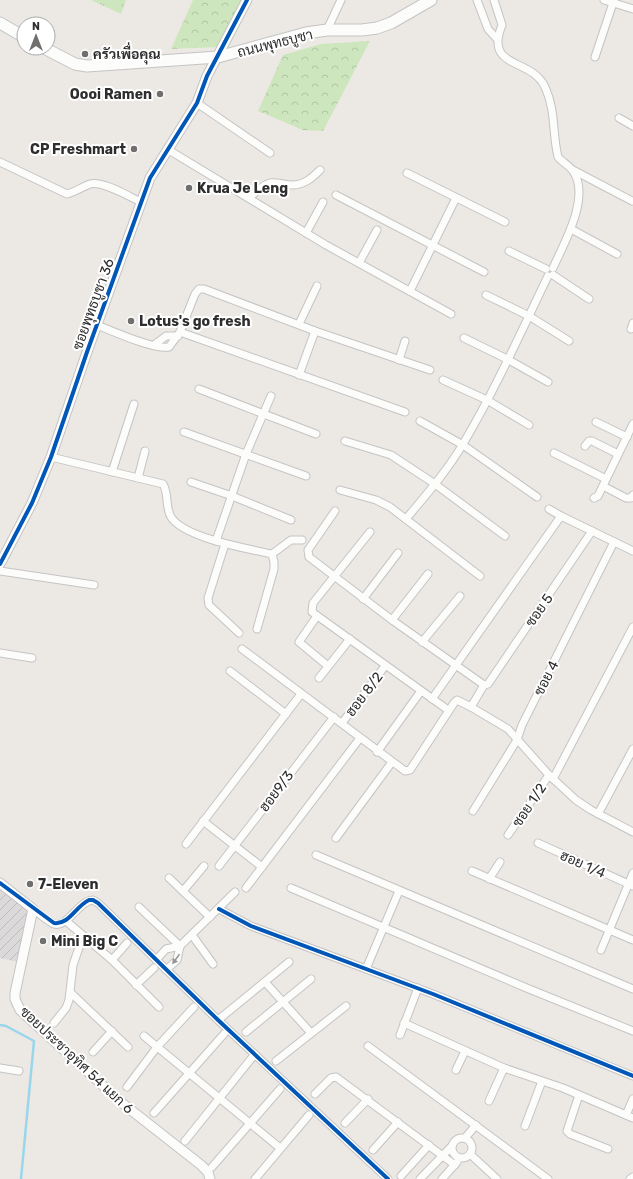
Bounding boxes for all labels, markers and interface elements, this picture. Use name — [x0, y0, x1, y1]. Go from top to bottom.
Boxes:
north arrow — [16, 16, 56, 56]
text: N — [32, 20, 40, 33]
street label: ถนนพุทธบูชา — [236, 26, 315, 62]
place label: ครัวเพื่อคุณ — [93, 42, 161, 65]
marker: ครัวเพื่อคุณ — [80, 49, 90, 59]
place label: Oooi Ramen — [70, 86, 152, 103]
marker: Oooi Ramen — [155, 89, 165, 99]
place label: CP Freshmart — [30, 141, 126, 158]
marker: CP Freshmart — [129, 144, 139, 154]
place label: Krua Je Leng — [197, 180, 288, 197]
marker: Krua Je Leng — [184, 183, 194, 193]
street label: ซอยพุทธบูชา 36 — [69, 256, 119, 353]
place label: Lotus's go fresh — [139, 313, 250, 330]
marker: Lotus's go fresh — [126, 316, 136, 326]
street label: ซอย 5 — [522, 590, 557, 630]
street label: ซอย 4 — [530, 658, 563, 699]
street label: ฮอย 8/2 — [342, 669, 387, 720]
street label: ฮอย9/3 — [256, 767, 297, 815]
street label: ซอย 1/2 — [509, 780, 550, 830]
street label: ฮอย 1/4 — [557, 847, 609, 882]
place label: 7-Eleven — [38, 876, 99, 893]
marker: 7-Eleven — [25, 879, 35, 889]
place label: Mini Big C — [51, 933, 118, 950]
marker: Mini Big C — [38, 936, 48, 946]
one-way arrow — [171, 954, 180, 965]
street label: ซอยประชาอุทิศ 54 แยก 6 — [16, 1003, 137, 1118]

